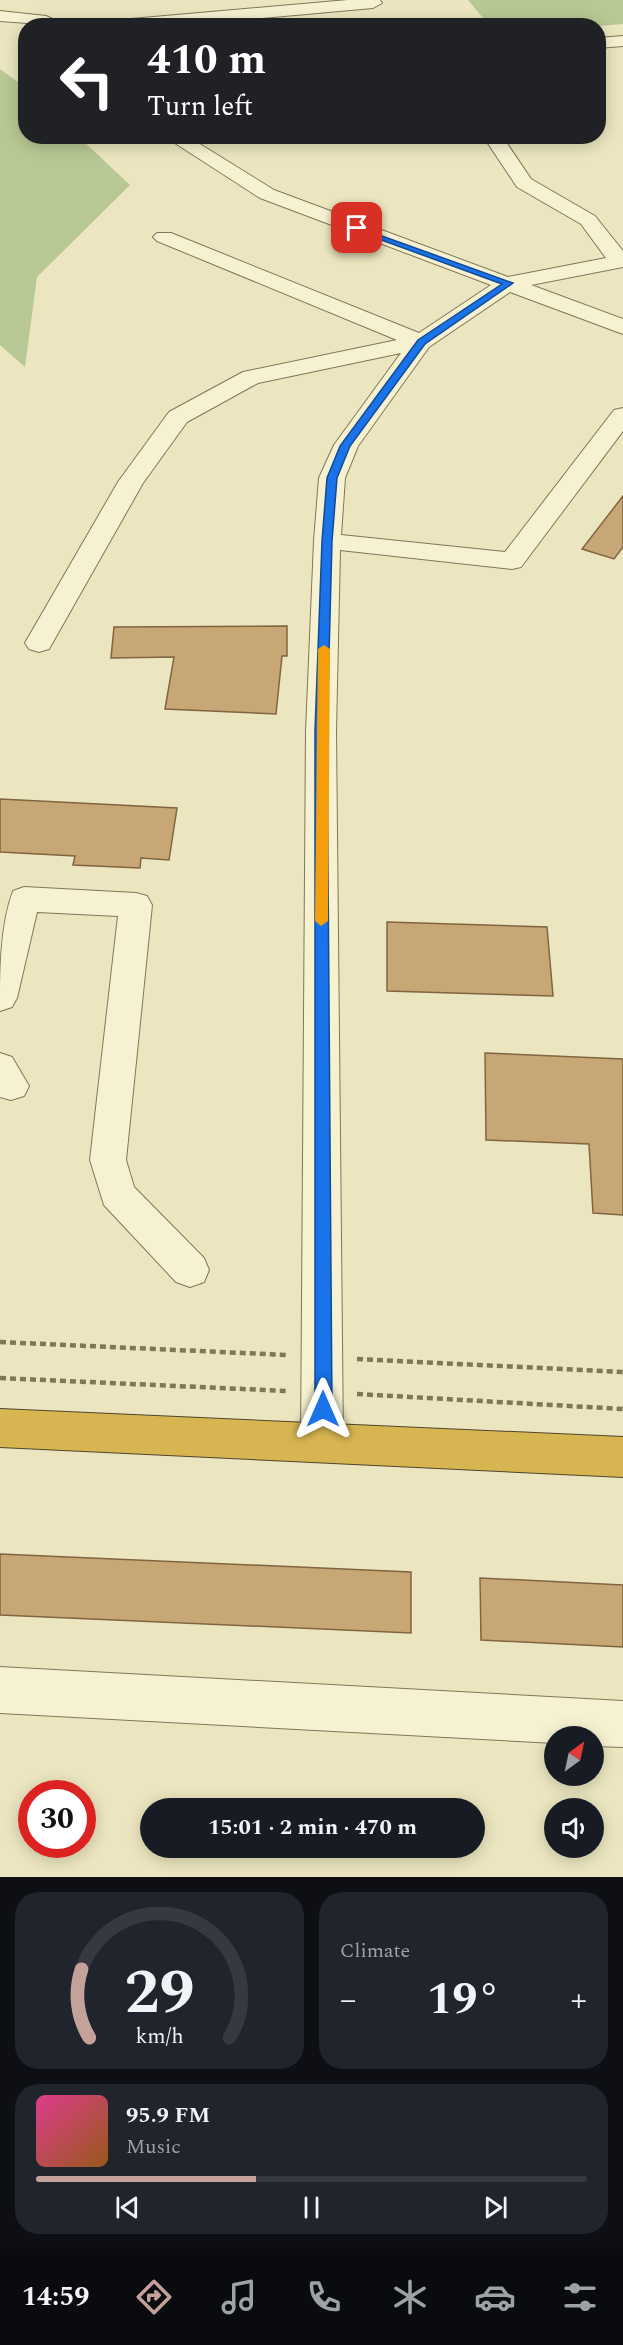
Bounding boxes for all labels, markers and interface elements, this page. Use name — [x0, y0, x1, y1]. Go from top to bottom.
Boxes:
text: 410 m — [147, 29, 266, 92]
icon: left — [48, 42, 126, 120]
text: Turn left — [147, 86, 253, 128]
pin — [331, 202, 382, 253]
icon: arrive — [340, 211, 373, 244]
position arrow — [291, 1377, 355, 1441]
north arrow — [544, 1726, 604, 1786]
map controls — [544, 1726, 604, 1858]
speed limit sign: 30 — [18, 1780, 96, 1858]
button: sound — [544, 1798, 604, 1858]
text: 15:01 · 2 min · 470 m — [208, 1811, 417, 1844]
text: Climate — [340, 1936, 410, 1966]
text: 29 — [124, 1946, 195, 2041]
text: 19° — [427, 1965, 500, 2034]
text: − — [340, 1975, 357, 2025]
text: + — [571, 1975, 587, 2025]
text: km/h — [135, 2020, 184, 2053]
text: 95.9 FM — [126, 2099, 210, 2132]
text: Music — [126, 2132, 181, 2162]
icon: previous — [111, 2191, 144, 2224]
icon: pause — [295, 2191, 328, 2224]
icon: next — [479, 2191, 512, 2224]
text: 14:59 — [22, 2276, 89, 2318]
icon: directions — [133, 2276, 175, 2318]
icon: music — [218, 2276, 260, 2318]
icon: phone — [303, 2276, 345, 2318]
icon: climate — [389, 2276, 431, 2318]
icon: car — [474, 2276, 516, 2318]
icon: filters — [559, 2276, 601, 2318]

